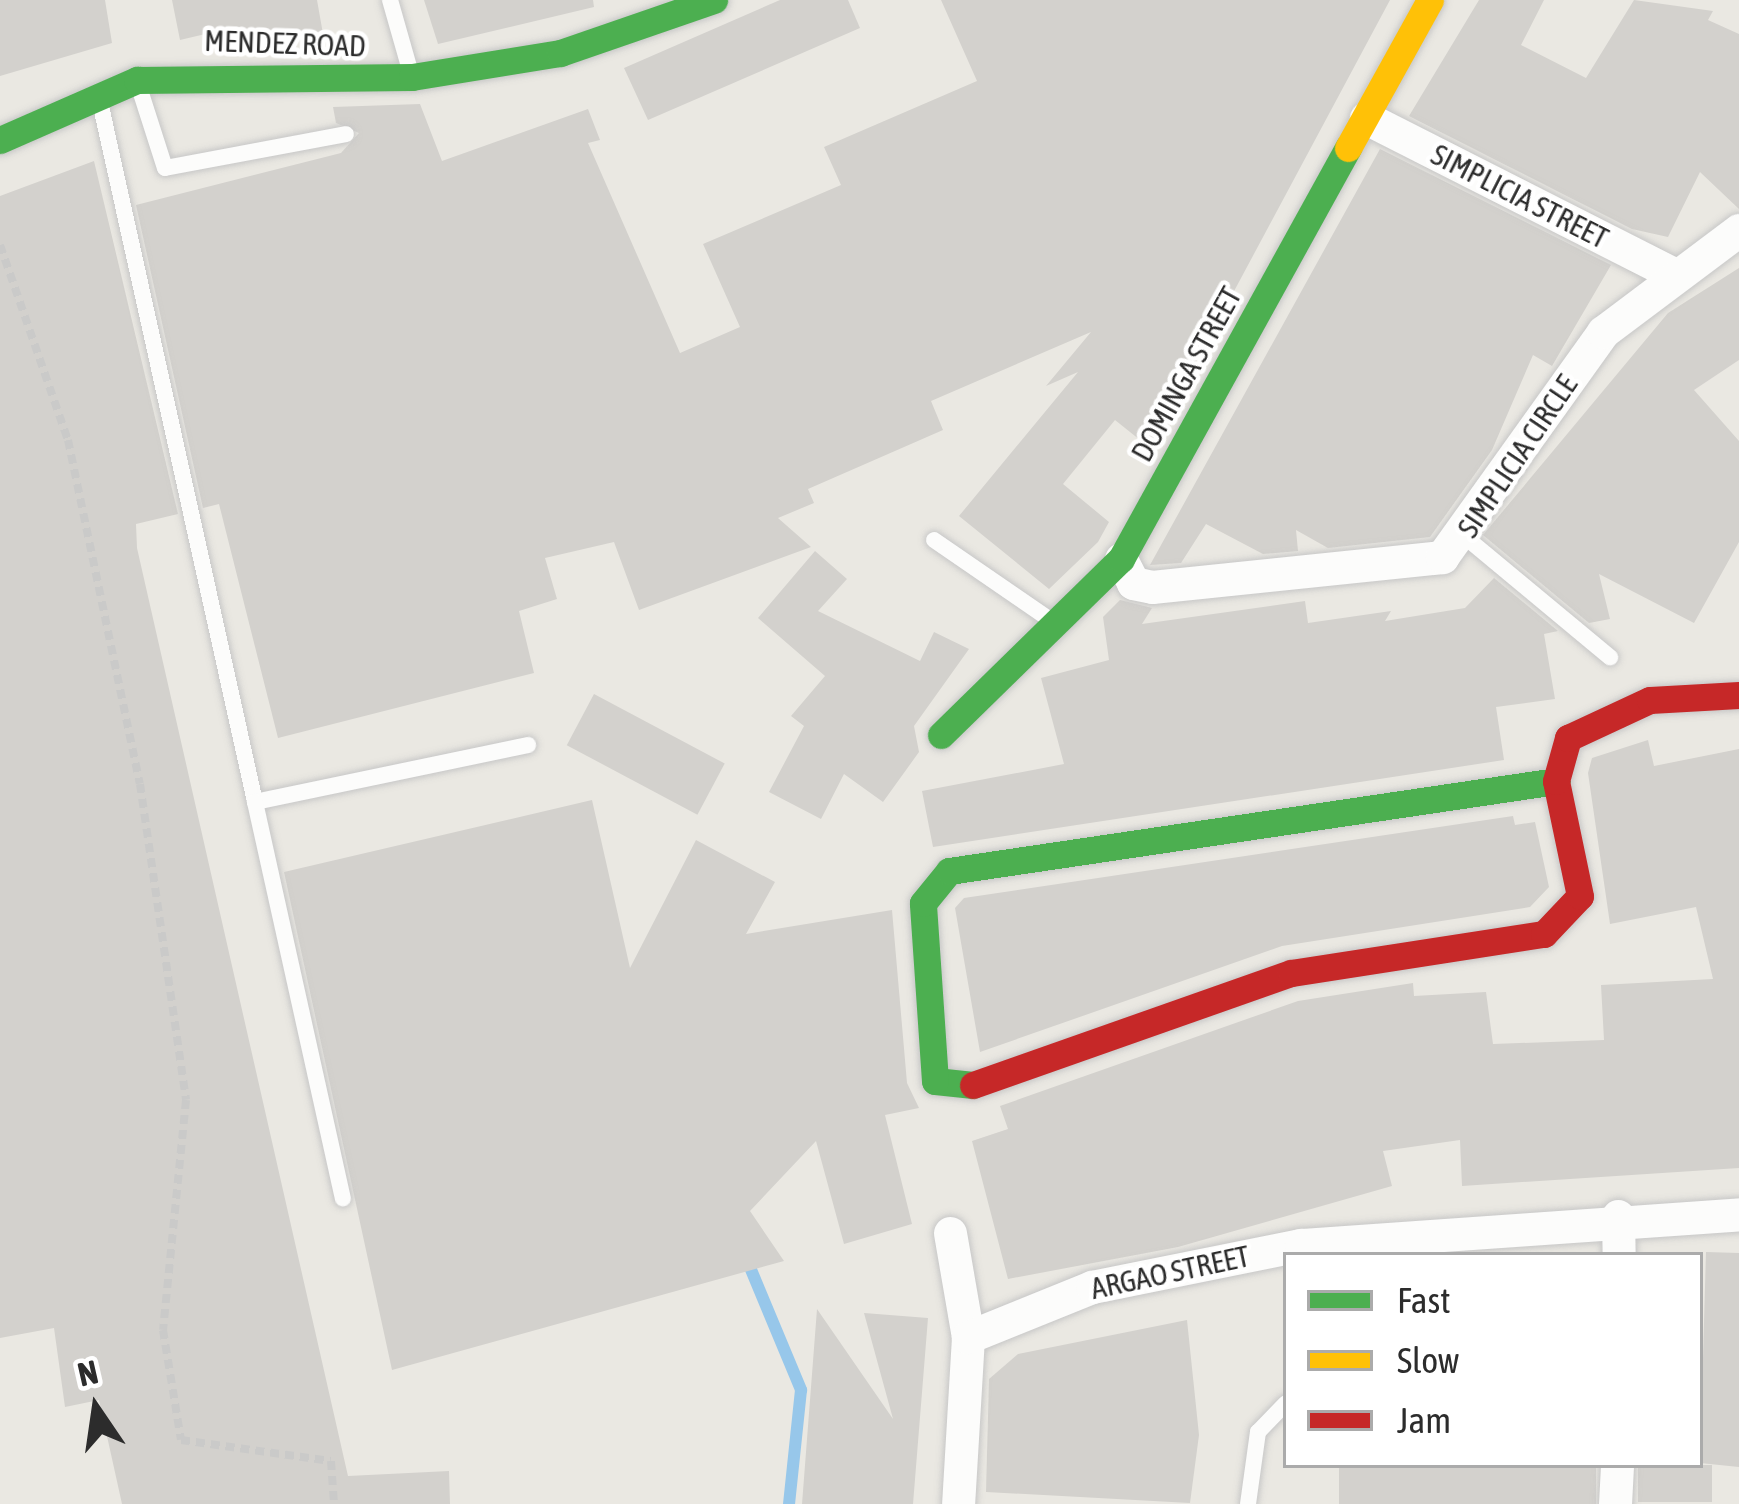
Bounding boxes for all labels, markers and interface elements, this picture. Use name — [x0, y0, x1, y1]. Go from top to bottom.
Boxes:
street label: MENDEZ ROAD — [204, 22, 366, 64]
street label: SIMPLICIA STREET — [1426, 136, 1614, 256]
street label: DOMINGA STREET — [1123, 280, 1249, 468]
street label: SIMPLICIA CIRCLE — [1450, 368, 1584, 544]
street label: ARGAO STREET — [1087, 1238, 1253, 1306]
legend — [1283, 1252, 1703, 1468]
text: Fast — [1397, 1279, 1451, 1321]
text: Slow — [1397, 1339, 1459, 1381]
north arrow — [36, 1348, 156, 1468]
text: N — [74, 1352, 102, 1394]
text: Jam — [1397, 1399, 1451, 1441]

